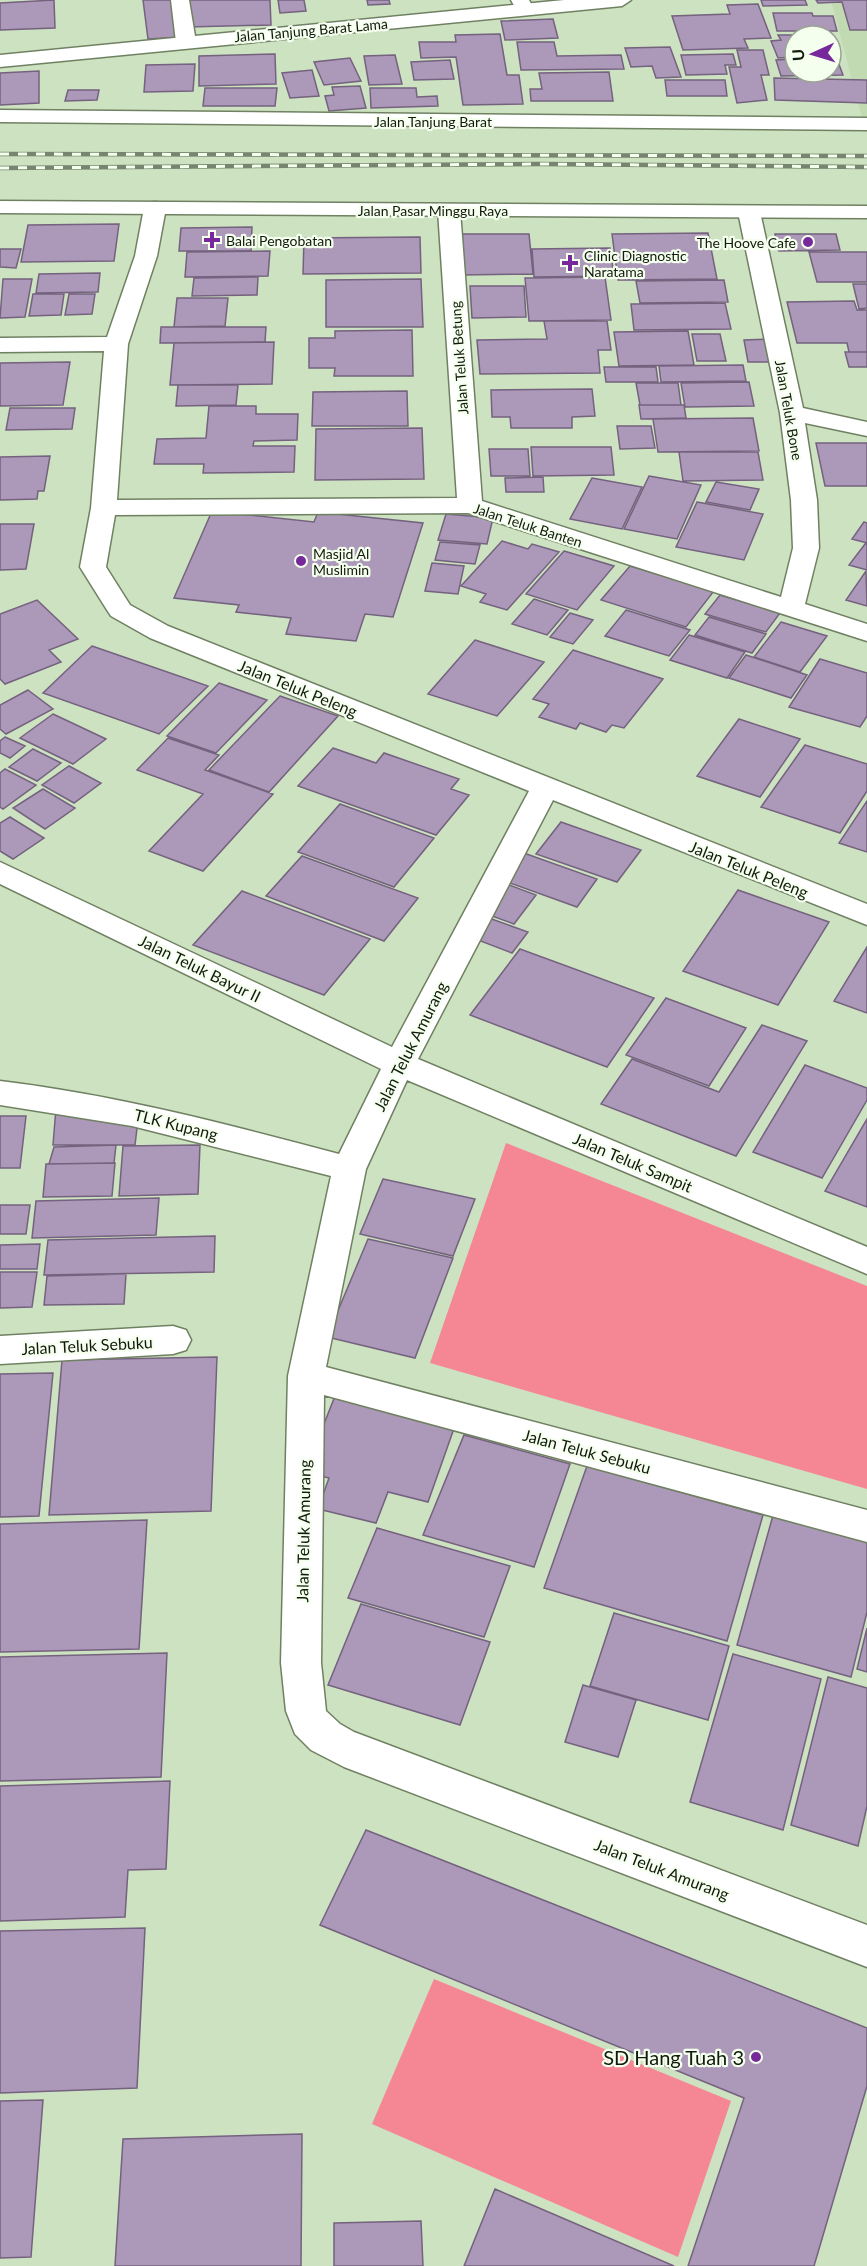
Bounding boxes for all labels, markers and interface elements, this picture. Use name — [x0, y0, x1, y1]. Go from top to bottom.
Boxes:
street label: Jalan Tanjung Barat Lama — [234, 15, 389, 45]
north arrow — [783, 24, 843, 84]
text: U — [788, 48, 807, 62]
street label: Jalan Tanjung Barat — [374, 113, 492, 130]
street label: Jalan Pasar Minggu Raya — [358, 202, 508, 219]
marker: Balai Pengobatan — [203, 231, 221, 249]
place label: Balai Pengobatan — [226, 232, 332, 249]
place label: The Hoove Cafe — [697, 234, 796, 251]
marker: The Hoove Cafe — [801, 235, 815, 249]
place label: Clinic Diagnostic Naratama — [584, 247, 687, 280]
marker: Clinic Diagnostic Naratama — [561, 254, 579, 272]
street label: Jalan Teluk Betung — [447, 301, 471, 415]
street label: Jalan Teluk Bone — [772, 358, 806, 462]
street label: Jalan Teluk Banten — [471, 499, 585, 551]
place label: Masjid Al Muslimin — [313, 545, 369, 578]
marker: Masjid Al Muslimin — [294, 554, 308, 568]
street label: Jalan Teluk Peleng — [236, 655, 360, 721]
street label: Jalan Teluk Peleng — [687, 836, 811, 902]
street label: Jalan Teluk Bayur II — [136, 930, 264, 1006]
street label: Jalan Teluk Amurang — [369, 978, 451, 1114]
street label: TLK Kupang — [132, 1104, 220, 1144]
street label: Jalan Teluk Sampit — [570, 1128, 696, 1196]
street label: Jalan Teluk Sebuku — [21, 1332, 153, 1358]
street label: Jalan Teluk Sebuku — [521, 1425, 653, 1477]
street label: Jalan Teluk Amurang — [292, 1459, 314, 1603]
street label: Jalan Teluk Amurang — [592, 1835, 732, 1903]
place label: SD Hang Tuah 3 — [603, 2045, 744, 2069]
marker: SD Hang Tuah 3 — [749, 2050, 763, 2064]

